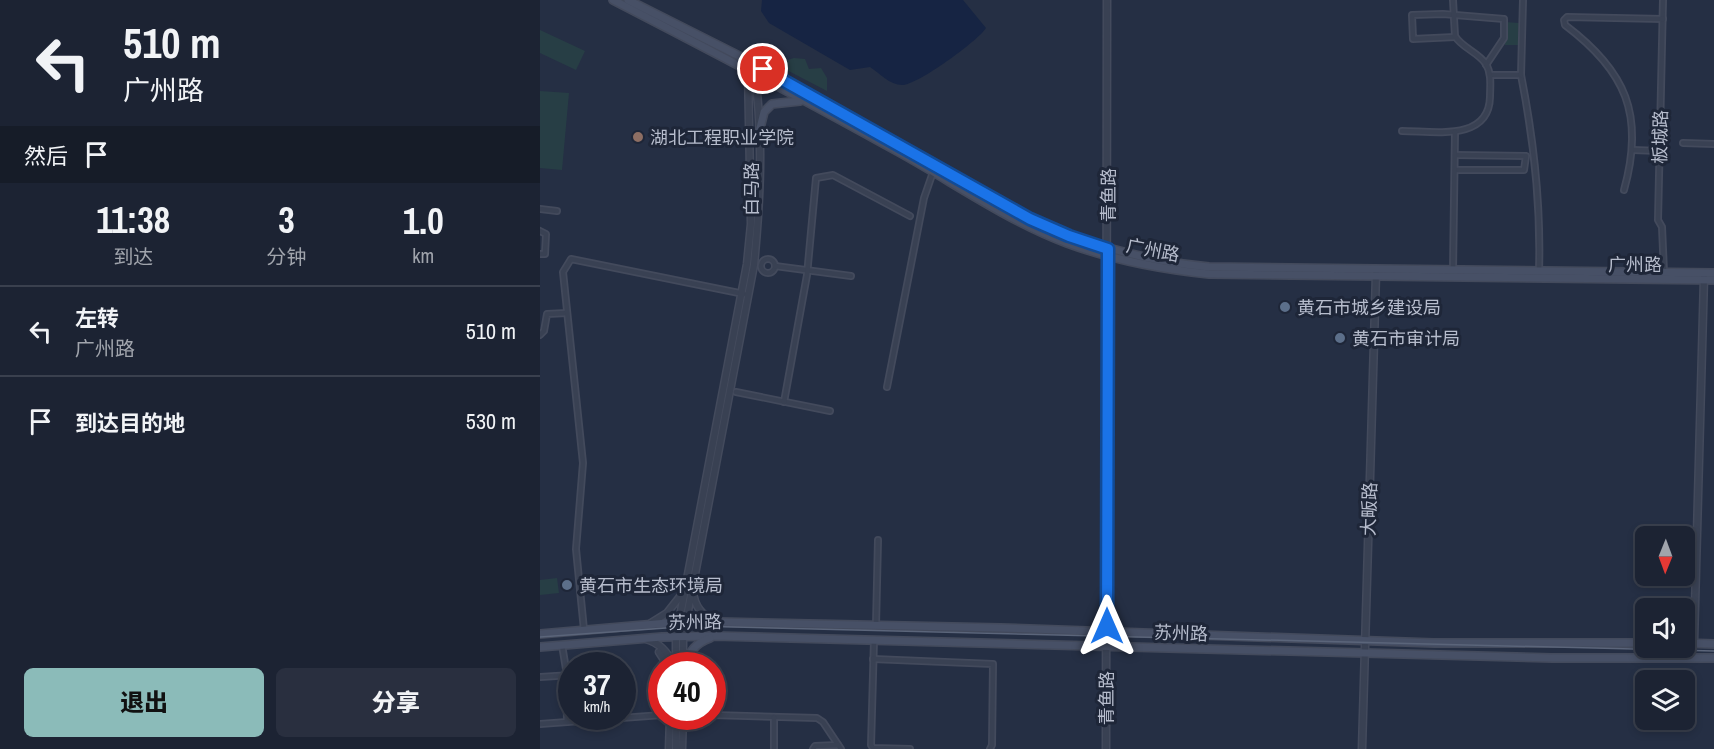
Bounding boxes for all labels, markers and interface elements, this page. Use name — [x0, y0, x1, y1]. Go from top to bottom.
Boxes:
text: 510 m — [123, 15, 221, 71]
icon: left — [24, 24, 102, 102]
pin — [737, 43, 788, 94]
icon: arrive — [746, 52, 779, 85]
text: 广州路 — [123, 72, 204, 108]
street label: 板城路 — [1647, 110, 1673, 164]
place label: 湖北工程职业学院 — [650, 125, 794, 150]
marker: 湖北工程职业学院 — [631, 130, 645, 144]
icon: arrive — [80, 138, 113, 171]
text: 然后 — [24, 141, 68, 171]
street label: 白马路 — [739, 162, 764, 216]
street label: 青鱼路 — [1096, 168, 1121, 222]
text: 11:38 — [96, 196, 170, 244]
text: 3 — [278, 196, 295, 244]
text: 1.0 — [403, 197, 444, 245]
street label: 广州路 — [1124, 233, 1182, 267]
text: km — [412, 242, 434, 269]
text: 到达 — [113, 243, 153, 270]
text: 分钟 — [266, 243, 306, 270]
street label: 广州路 — [1608, 252, 1662, 277]
place label: 黄石市城乡建设局 — [1297, 295, 1441, 320]
marker: 黄石市城乡建设局 — [1278, 300, 1292, 314]
text: 左转 — [75, 303, 119, 333]
icon: left — [24, 315, 57, 348]
text: 510 m — [466, 316, 516, 346]
place label: 黄石市审计局 — [1352, 326, 1460, 351]
marker: 黄石市审计局 — [1333, 331, 1347, 345]
text: 广州路 — [75, 335, 135, 362]
icon: arrive — [24, 405, 57, 438]
text: 530 m — [466, 406, 516, 436]
text: 到达目的地 — [75, 408, 185, 438]
street label: 大畈路 — [1356, 482, 1382, 536]
north arrow — [1635, 526, 1695, 586]
map controls — [1635, 526, 1695, 730]
place label: 黄石市生态环境局 — [579, 573, 723, 598]
marker: 黄石市生态环境局 — [560, 578, 574, 592]
position arrow — [1075, 594, 1139, 658]
button: sound — [1635, 598, 1695, 658]
street label: 苏州路 — [668, 609, 722, 635]
street label: 苏州路 — [1154, 620, 1208, 646]
speed limit sign: 40 — [648, 652, 726, 730]
text: 37 — [583, 664, 611, 704]
button: 退出 — [24, 668, 264, 737]
button: 分享 — [276, 668, 516, 737]
button: layers — [1635, 670, 1695, 730]
street label: 青鱼路 — [1094, 671, 1119, 725]
text: km/h — [584, 696, 610, 717]

